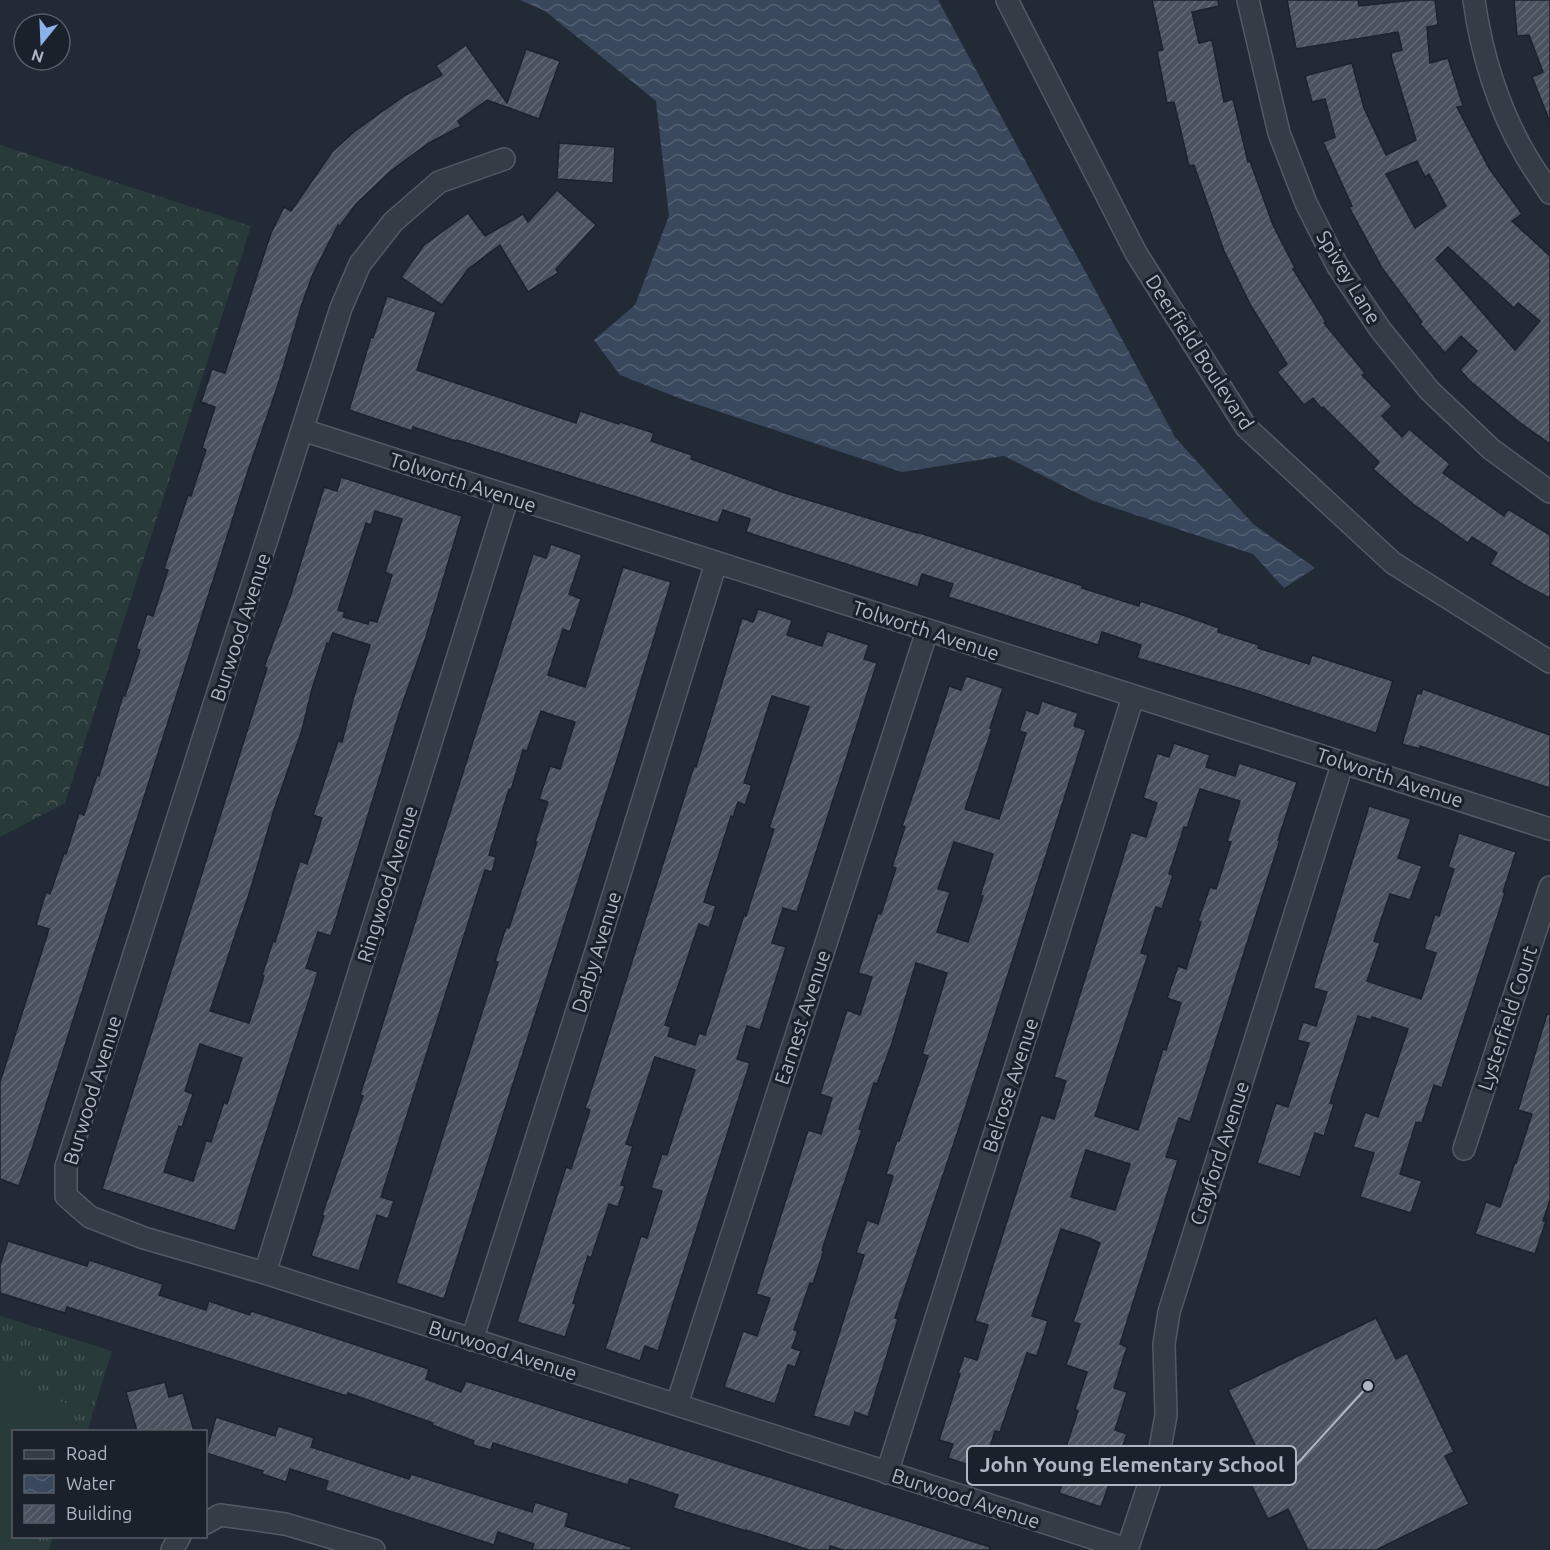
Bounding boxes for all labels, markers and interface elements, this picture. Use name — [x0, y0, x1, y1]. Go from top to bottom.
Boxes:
north arrow — [12, 12, 72, 72]
text: N — [29, 46, 46, 67]
street label: Spivey Lane — [1312, 226, 1386, 328]
street label: Deerfield Boulevard — [1141, 270, 1259, 434]
street label: Tolworth Avenue — [387, 447, 539, 517]
street label: Burwood Avenue — [205, 550, 275, 704]
street label: Tolworth Avenue — [850, 595, 1002, 665]
street label: Tolworth Avenue — [1314, 742, 1466, 812]
street label: Ringwood Avenue — [352, 803, 422, 965]
street label: Darby Avenue — [567, 889, 625, 1015]
street label: Lysterfield Court — [1473, 943, 1541, 1093]
street label: Earnest Avenue — [769, 947, 835, 1087]
street label: Burwood Avenue — [58, 1013, 126, 1167]
street label: Belrose Avenue — [977, 1015, 1043, 1155]
street label: Crayford Avenue — [1185, 1078, 1253, 1228]
street label: Burwood Avenue — [426, 1315, 580, 1385]
legend — [12, 1430, 207, 1538]
text: Road — [66, 1443, 108, 1463]
callout: John Young Elementary School — [967, 1446, 1296, 1485]
text: John Young Elementary School — [980, 1452, 1284, 1476]
street label: Burwood Avenue — [889, 1463, 1043, 1533]
text: Water — [66, 1473, 116, 1493]
text: Building — [66, 1503, 132, 1523]

